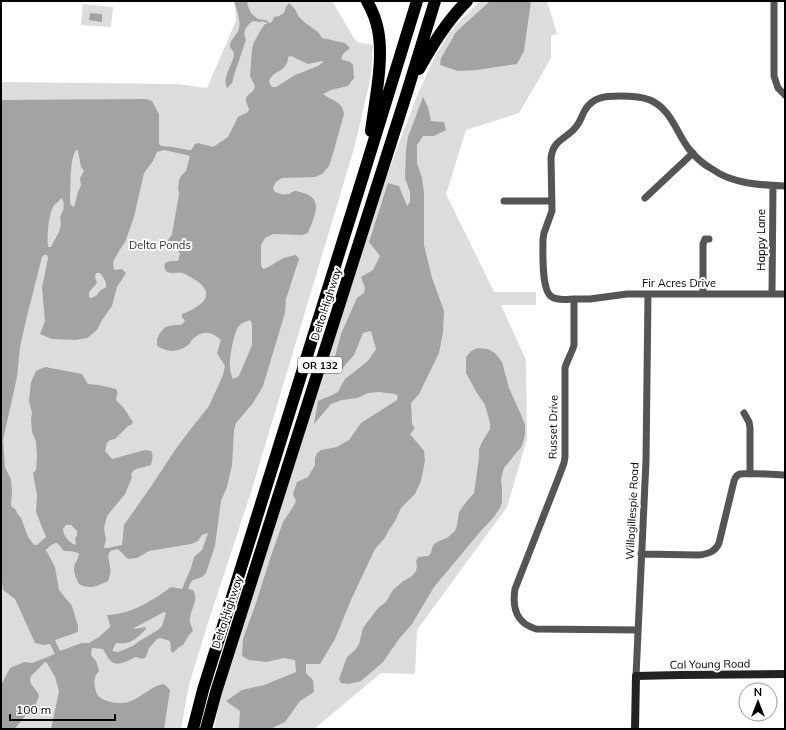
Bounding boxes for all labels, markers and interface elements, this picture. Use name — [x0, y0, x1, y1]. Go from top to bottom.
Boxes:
street label: Happy Lane — [754, 209, 768, 271]
park label: Delta Ponds — [129, 238, 191, 252]
street label: Delta Highway — [308, 266, 344, 342]
street label: Fir Acres Drive — [642, 276, 716, 290]
road number: OR 132 — [298, 357, 342, 373]
street label: Russet Drive — [545, 395, 561, 459]
street label: Willagillespie Road — [622, 462, 642, 560]
street label: Delta Highway — [209, 574, 245, 650]
street label: Cal Young Road — [669, 656, 751, 672]
north arrow — [738, 682, 778, 722]
text: N — [754, 685, 762, 699]
scale bar — [10, 696, 115, 722]
text: 100 m — [16, 702, 51, 717]

